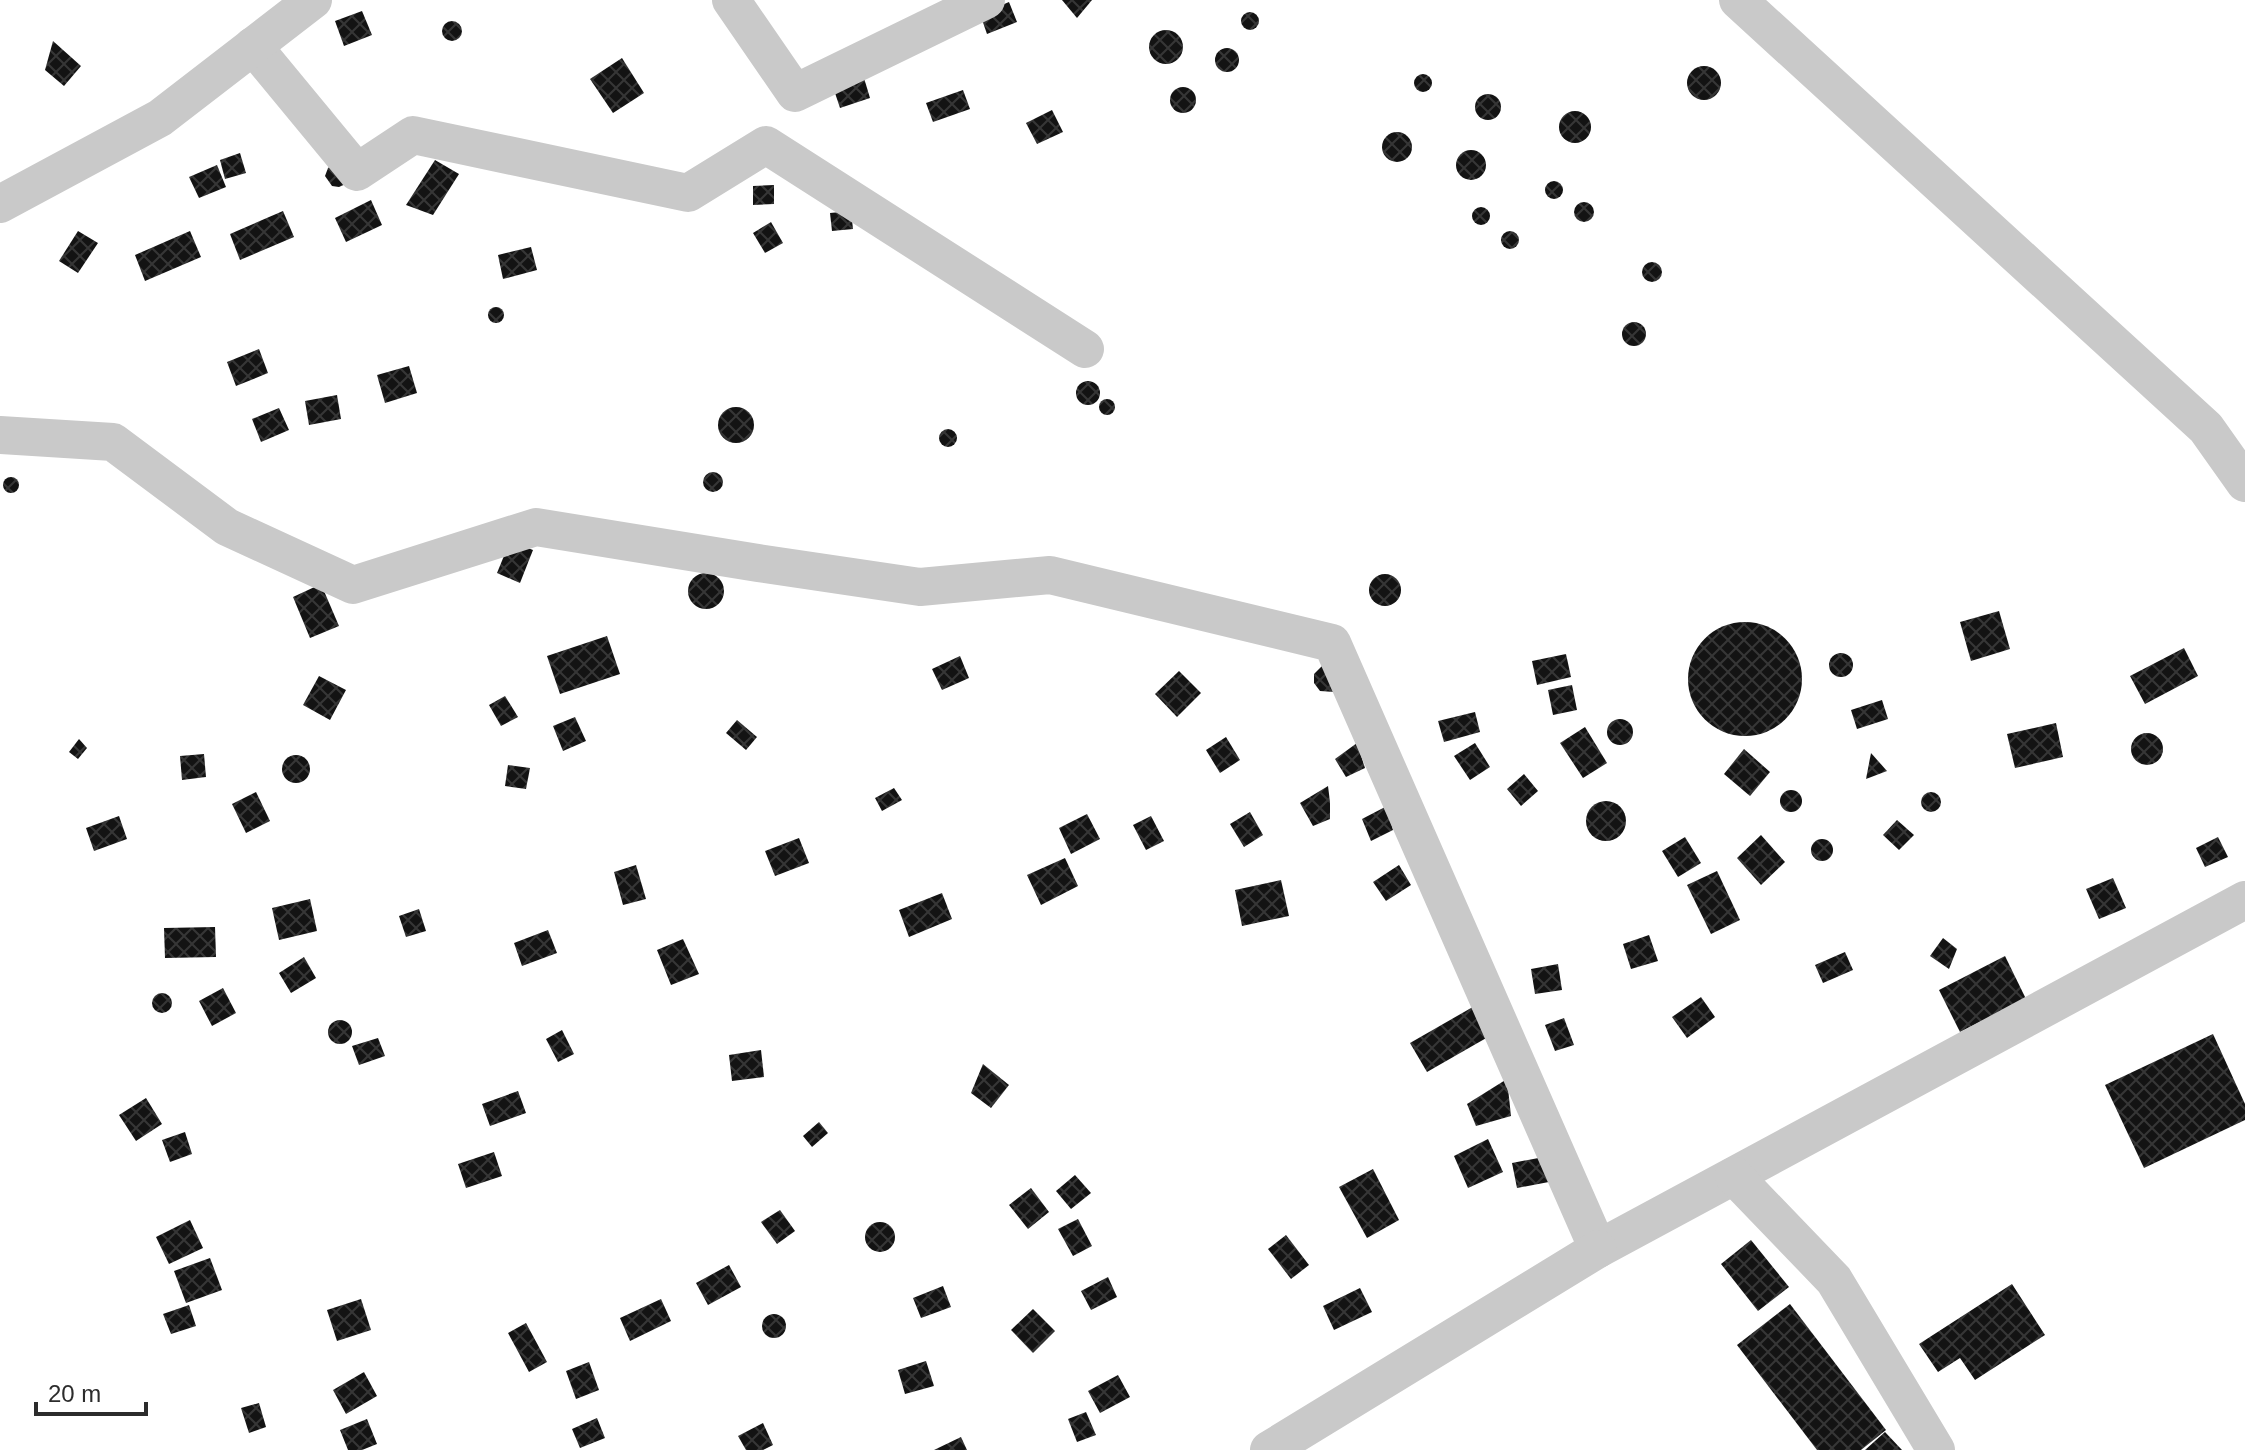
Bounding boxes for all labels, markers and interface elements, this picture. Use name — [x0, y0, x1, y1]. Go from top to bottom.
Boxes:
scale bar — [36, 1366, 146, 1416]
text: 20 m — [48, 1380, 101, 1407]

